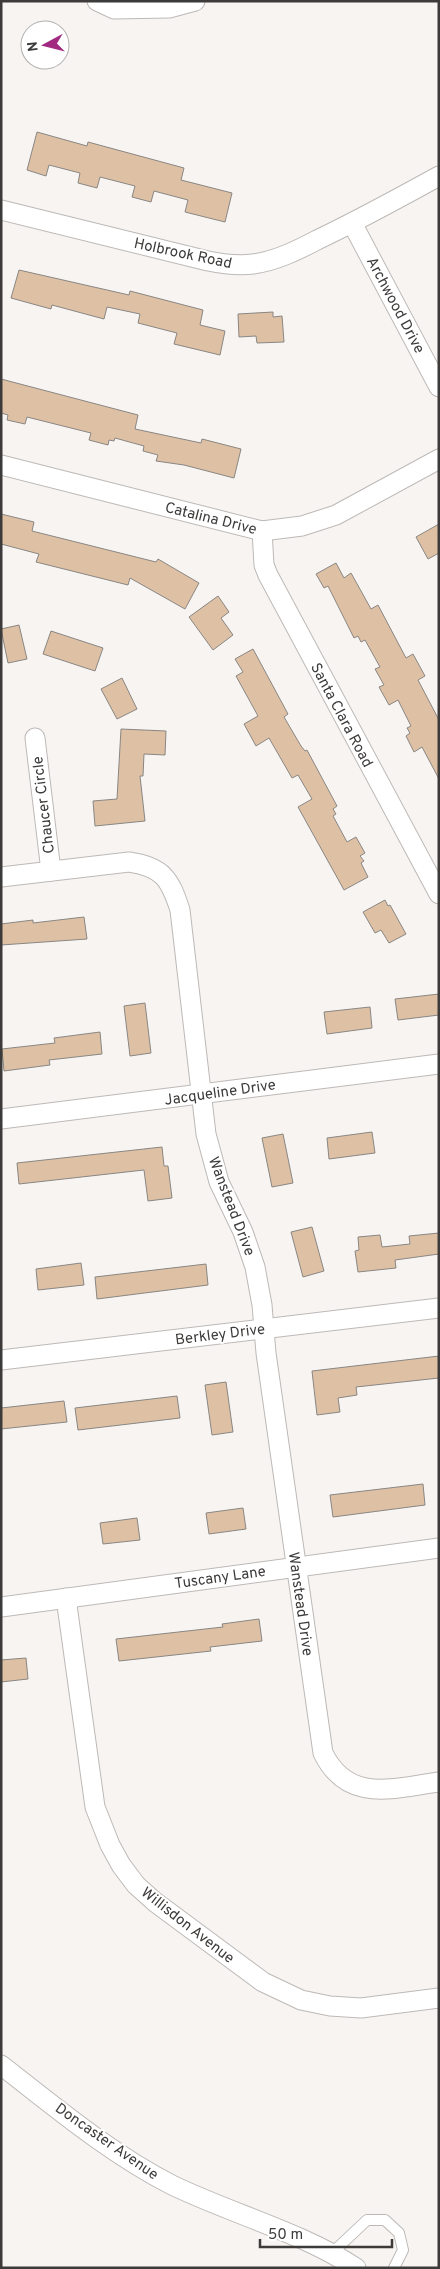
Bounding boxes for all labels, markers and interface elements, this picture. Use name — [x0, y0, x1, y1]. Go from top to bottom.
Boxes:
north arrow — [20, 20, 70, 70]
text: N — [25, 40, 43, 52]
street label: Holbrook Road — [132, 235, 233, 274]
street label: Archwood Drive — [361, 254, 428, 357]
street label: Catalina Drive — [163, 499, 259, 540]
street label: Santa Clara Road — [305, 660, 376, 771]
street label: Chaucer Circle — [29, 755, 60, 855]
street label: Jacqueline Drive — [163, 1076, 277, 1111]
street label: Wanstead Drive — [203, 1154, 258, 1259]
street label: Berkley Drive — [174, 1321, 266, 1350]
street label: Wanstead Drive — [283, 1551, 316, 1657]
street label: Tuscany Lane — [173, 1563, 267, 1594]
street label: Willisdon Avenue — [137, 1884, 238, 1969]
street label: Doncaster Avenue — [51, 2100, 161, 2185]
scale bar — [260, 2216, 392, 2248]
text: 50 m — [268, 2226, 303, 2245]

